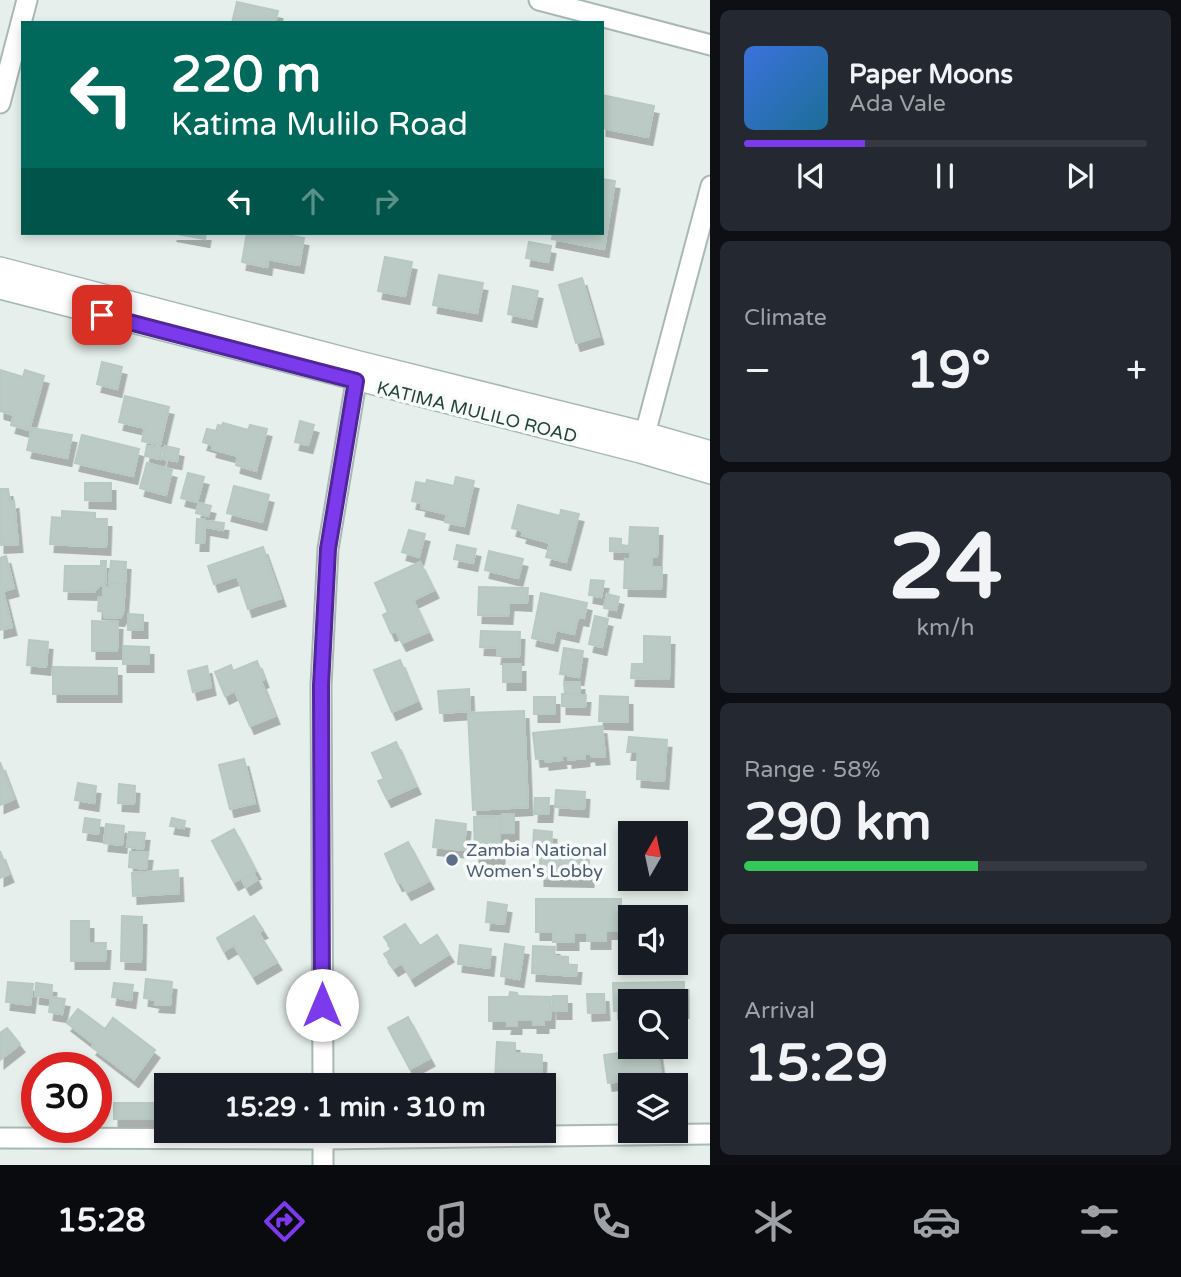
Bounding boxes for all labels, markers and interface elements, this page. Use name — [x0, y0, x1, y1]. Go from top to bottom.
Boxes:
text: 220 m — [171, 46, 321, 105]
icon: left — [56, 49, 147, 140]
text: Paper Moons — [849, 59, 1013, 90]
text: Ada Vale — [849, 90, 946, 118]
text: Katima Mulilo Road — [171, 106, 468, 144]
icon: previous — [792, 157, 830, 195]
icon: pause — [926, 157, 964, 195]
icon: next — [1061, 157, 1099, 195]
icon: left — [221, 182, 259, 220]
icon: ahead — [294, 182, 332, 220]
icon: right — [367, 182, 405, 220]
pin — [72, 285, 132, 345]
icon: arrive — [83, 296, 121, 334]
text: Climate — [744, 304, 827, 332]
text: 19° — [906, 339, 991, 402]
text: − — [744, 348, 771, 394]
text: + — [1126, 348, 1147, 394]
street label: KATIMA MULILO ROAD — [374, 376, 580, 448]
text: 24 — [888, 513, 1003, 623]
text: km/h — [917, 614, 974, 642]
text: Range · 58% — [744, 756, 880, 784]
text: 290 km — [744, 791, 932, 854]
north arrow — [618, 821, 688, 891]
map controls — [618, 821, 688, 1143]
place label: Zambia National Women's Lobby — [466, 839, 607, 882]
marker: Zambia National Women's Lobby — [444, 852, 460, 868]
button: sound — [618, 905, 688, 975]
position arrow — [285, 968, 359, 1042]
button: search — [618, 989, 688, 1059]
text: Arrival — [744, 997, 815, 1025]
text: 15:29 — [744, 1032, 888, 1095]
speed limit sign: 30 — [21, 1052, 112, 1143]
button: layers — [618, 1073, 688, 1143]
text: 15:29 · 1 min · 310 m — [224, 1092, 486, 1123]
icon: directions — [260, 1197, 309, 1246]
icon: music — [423, 1197, 472, 1246]
icon: phone — [586, 1197, 635, 1246]
icon: climate — [749, 1197, 798, 1246]
icon: car — [912, 1197, 961, 1246]
icon: filters — [1075, 1197, 1124, 1246]
text: 15:28 — [57, 1202, 146, 1240]

